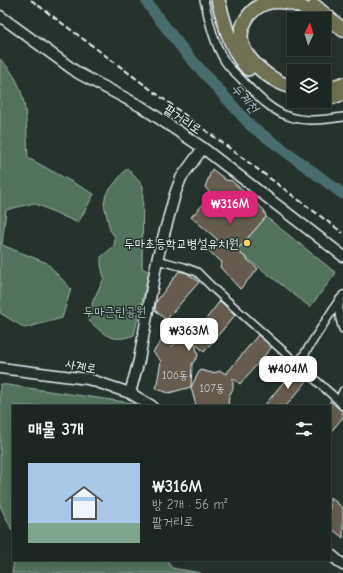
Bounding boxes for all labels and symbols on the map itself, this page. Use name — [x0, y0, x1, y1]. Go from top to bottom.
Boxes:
north arrow — [287, 12, 331, 56]
water label: 두계천 — [227, 80, 264, 118]
street label: 팥거리로 — [161, 101, 205, 137]
pin: ₩316M — [202, 191, 258, 225]
place label: 두마초등학교병설유치원 — [124, 236, 239, 251]
marker: 두마초등학교병설유치원 — [242, 238, 252, 248]
park label: 두마근린공원 — [84, 304, 146, 319]
pin: ₩363M — [161, 318, 217, 352]
street label: 사계로 — [63, 355, 98, 376]
pin: ₩404M — [260, 356, 316, 390]
house number: 106동 — [162, 369, 188, 382]
house number: 107동 — [199, 382, 225, 395]

